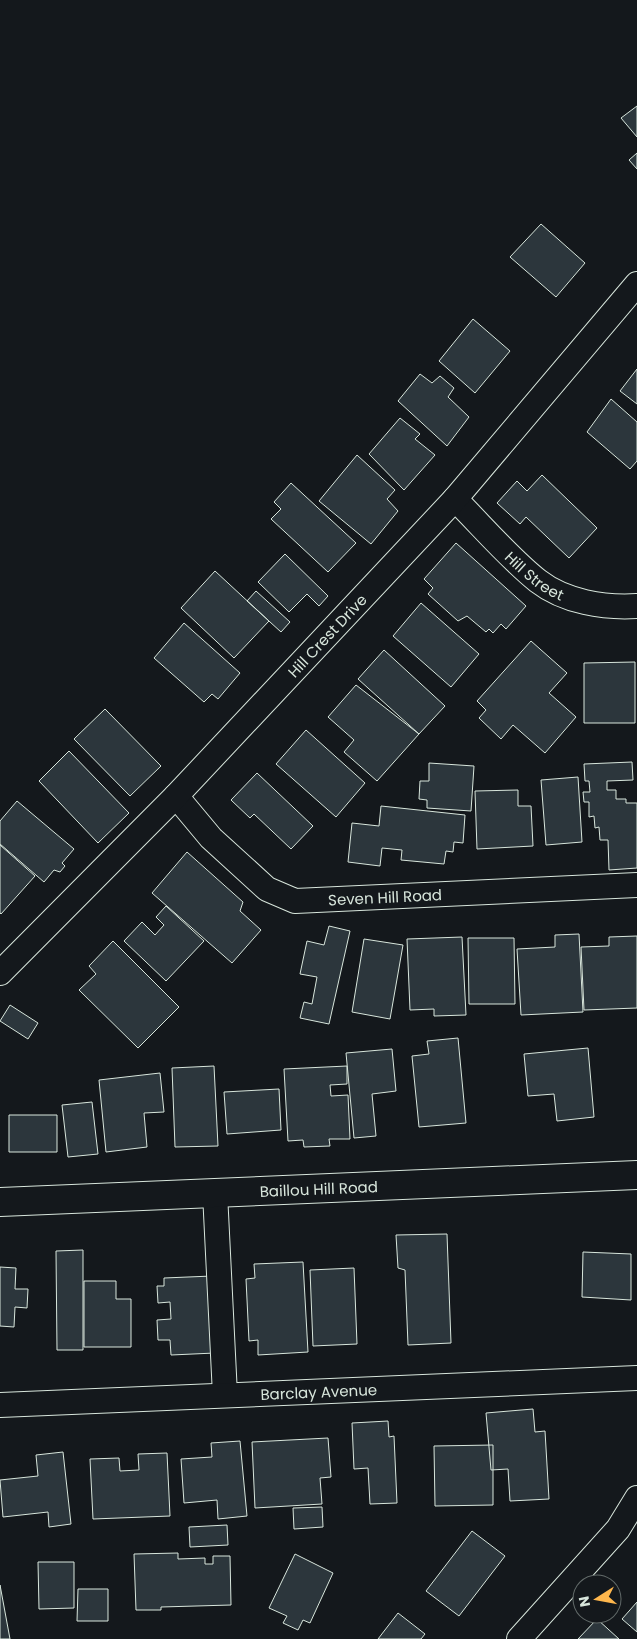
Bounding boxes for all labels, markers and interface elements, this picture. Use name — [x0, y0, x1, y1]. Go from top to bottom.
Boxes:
street label: Hill Street — [501, 546, 567, 605]
street label: Hill Crest Drive — [283, 589, 371, 682]
street label: Seven Hill Road — [328, 884, 442, 910]
street label: Baillou Hill Road — [259, 1175, 378, 1201]
street label: Barclay Avenue — [260, 1379, 377, 1404]
north arrow — [572, 1574, 622, 1624]
text: N — [573, 1594, 595, 1609]

